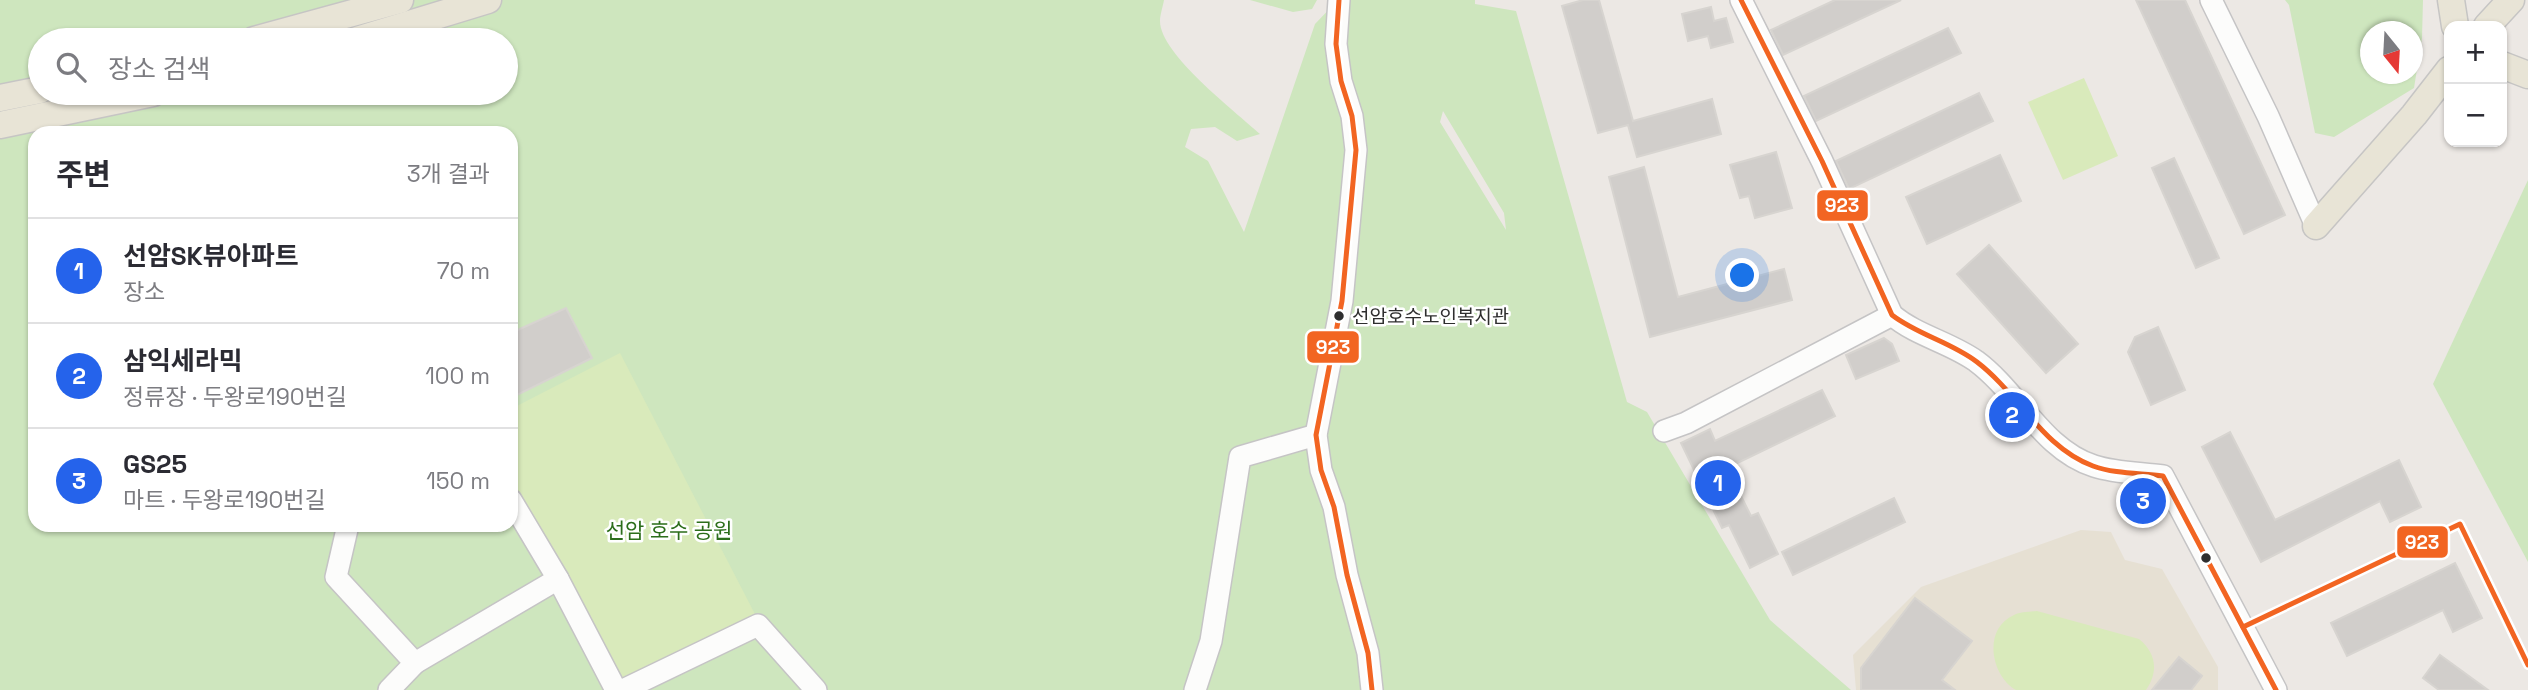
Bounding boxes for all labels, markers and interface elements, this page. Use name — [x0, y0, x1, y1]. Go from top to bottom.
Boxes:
north arrow — [2360, 21, 2423, 84]
map controls — [2444, 21, 2507, 147]
button: + — [2444, 21, 2507, 84]
search box — [28, 28, 518, 105]
icon: search — [52, 48, 90, 86]
text: 장소 검색 — [108, 52, 210, 86]
button: − — [2444, 84, 2507, 147]
text: 주변 — [56, 155, 111, 194]
text: 3개 결과 — [407, 159, 490, 189]
line badge: 923 — [1816, 189, 1869, 222]
text: 923 — [1825, 193, 1859, 218]
text: 선암SK뷰아파트 — [123, 239, 299, 273]
text: 1 — [74, 256, 84, 286]
text: 70 m — [437, 256, 490, 286]
your location — [1725, 258, 1759, 292]
text: 장소 — [123, 277, 165, 307]
place label: 선암호수노인복지관 — [1352, 304, 1509, 329]
marker: 선암호수노인복지관 — [1332, 309, 1346, 323]
line badge: 923 — [1306, 330, 1360, 364]
text: 923 — [1316, 335, 1350, 360]
text: 삼익세라믹 — [123, 344, 243, 378]
text: 2 — [72, 361, 86, 391]
text: 100 m — [425, 361, 490, 391]
text: 정류장 · 두왕로190번길 — [123, 382, 347, 412]
pin: 2 — [1989, 389, 2035, 441]
text: GS25 — [123, 447, 187, 481]
pin: 1 — [1695, 457, 1741, 509]
text: 3 — [72, 466, 86, 496]
text: 150 m — [426, 466, 490, 496]
pin: 3 — [2120, 475, 2166, 527]
text: 마트 · 두왕로190번길 — [123, 485, 326, 515]
park label: 선암 호수 공원 — [606, 517, 732, 544]
line badge: 923 — [2396, 525, 2449, 559]
text: 923 — [2405, 530, 2439, 555]
unlabelled marker — [2199, 551, 2213, 565]

